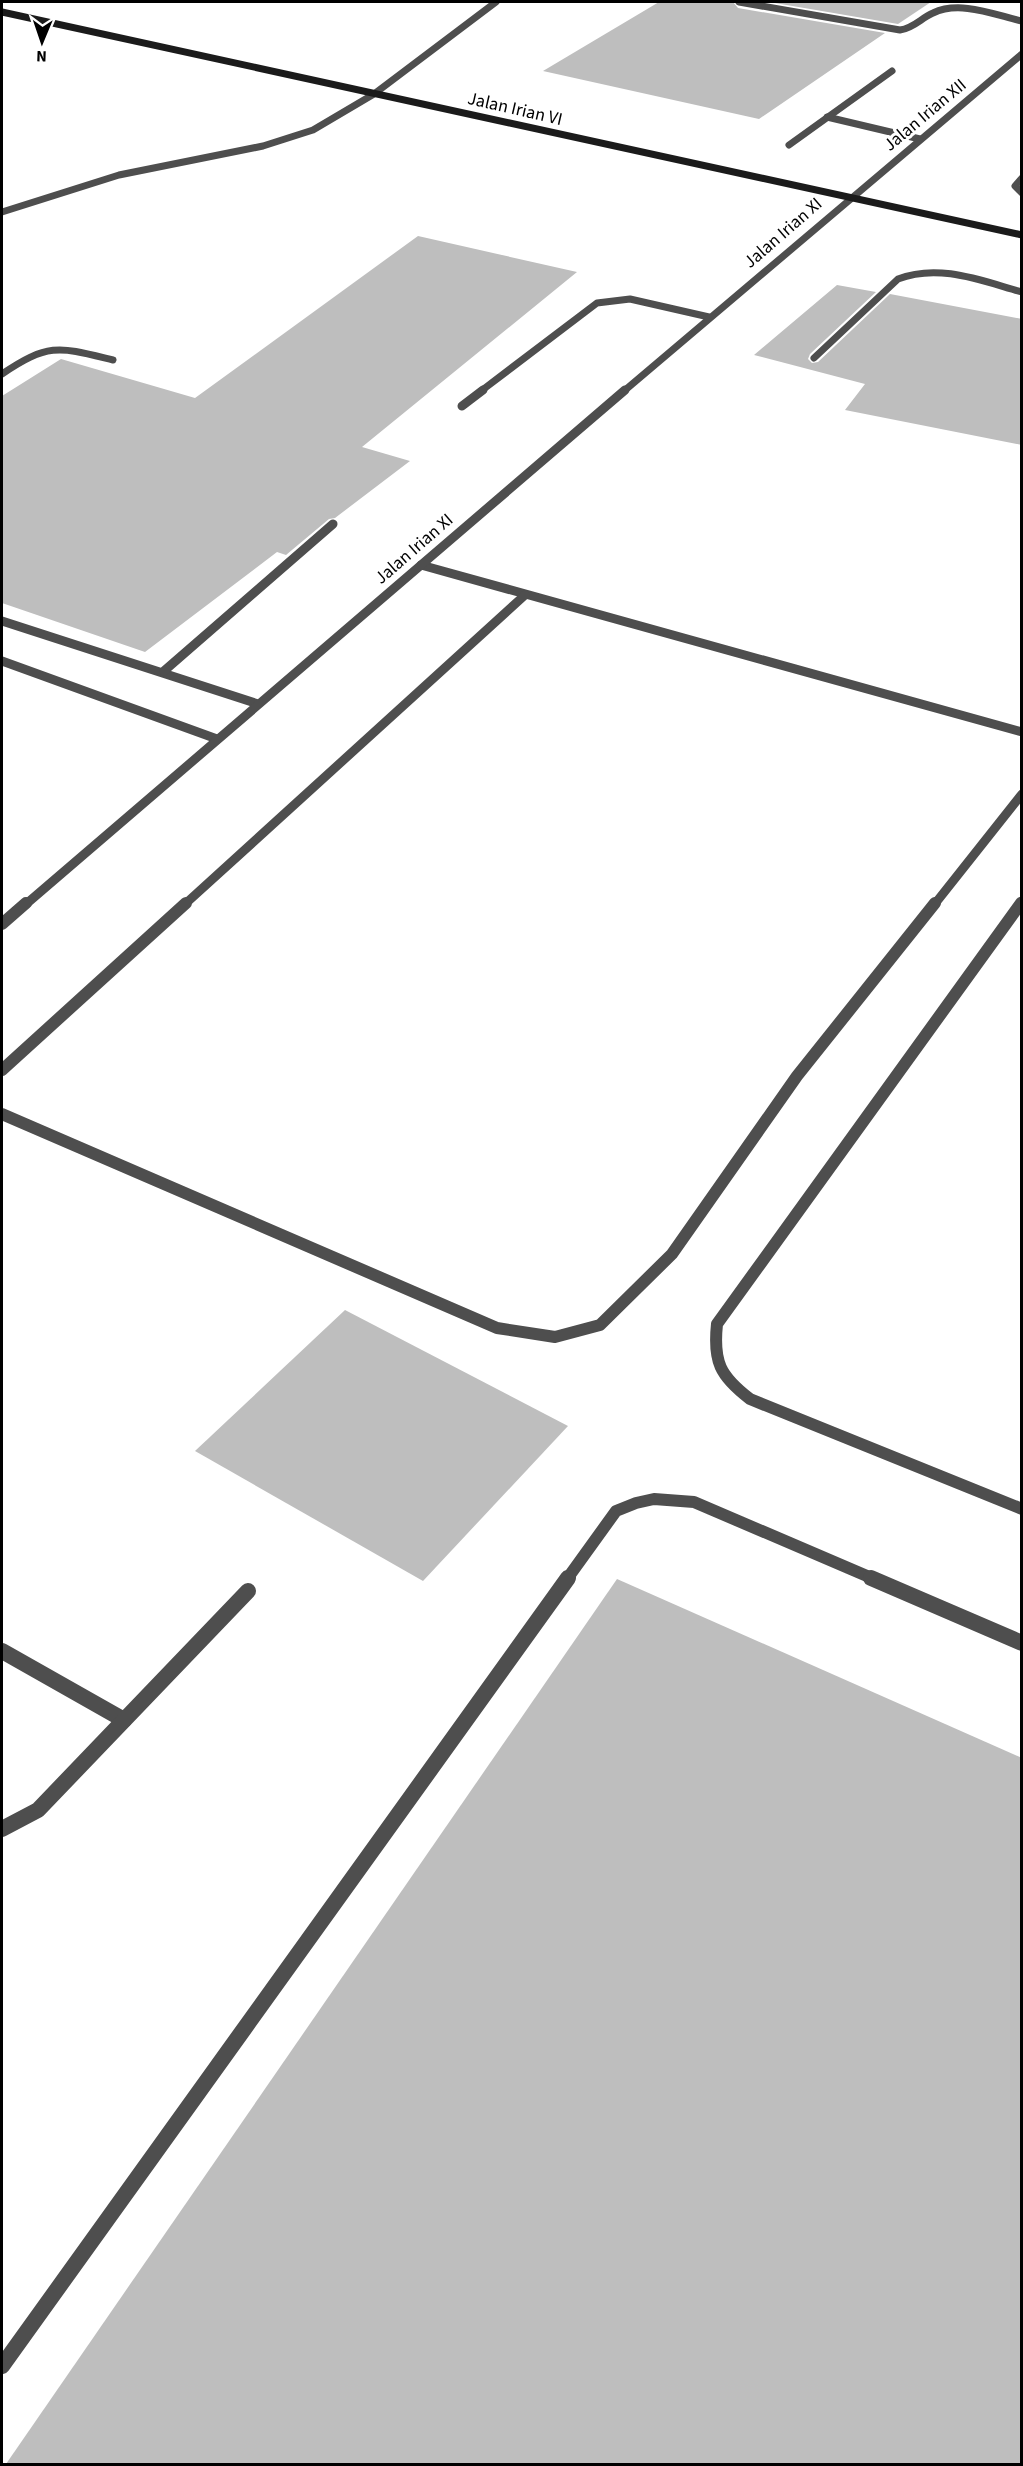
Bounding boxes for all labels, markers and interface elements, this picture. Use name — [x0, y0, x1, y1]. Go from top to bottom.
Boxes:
north arrow — [12, 12, 72, 72]
text: N — [36, 45, 47, 67]
street label: Jalan Irian XII — [878, 73, 972, 157]
street label: Jalan Irian VI — [465, 86, 565, 132]
street label: Jalan Irian XI — [738, 192, 828, 274]
street label: Jalan Irian XI — [369, 508, 459, 590]

